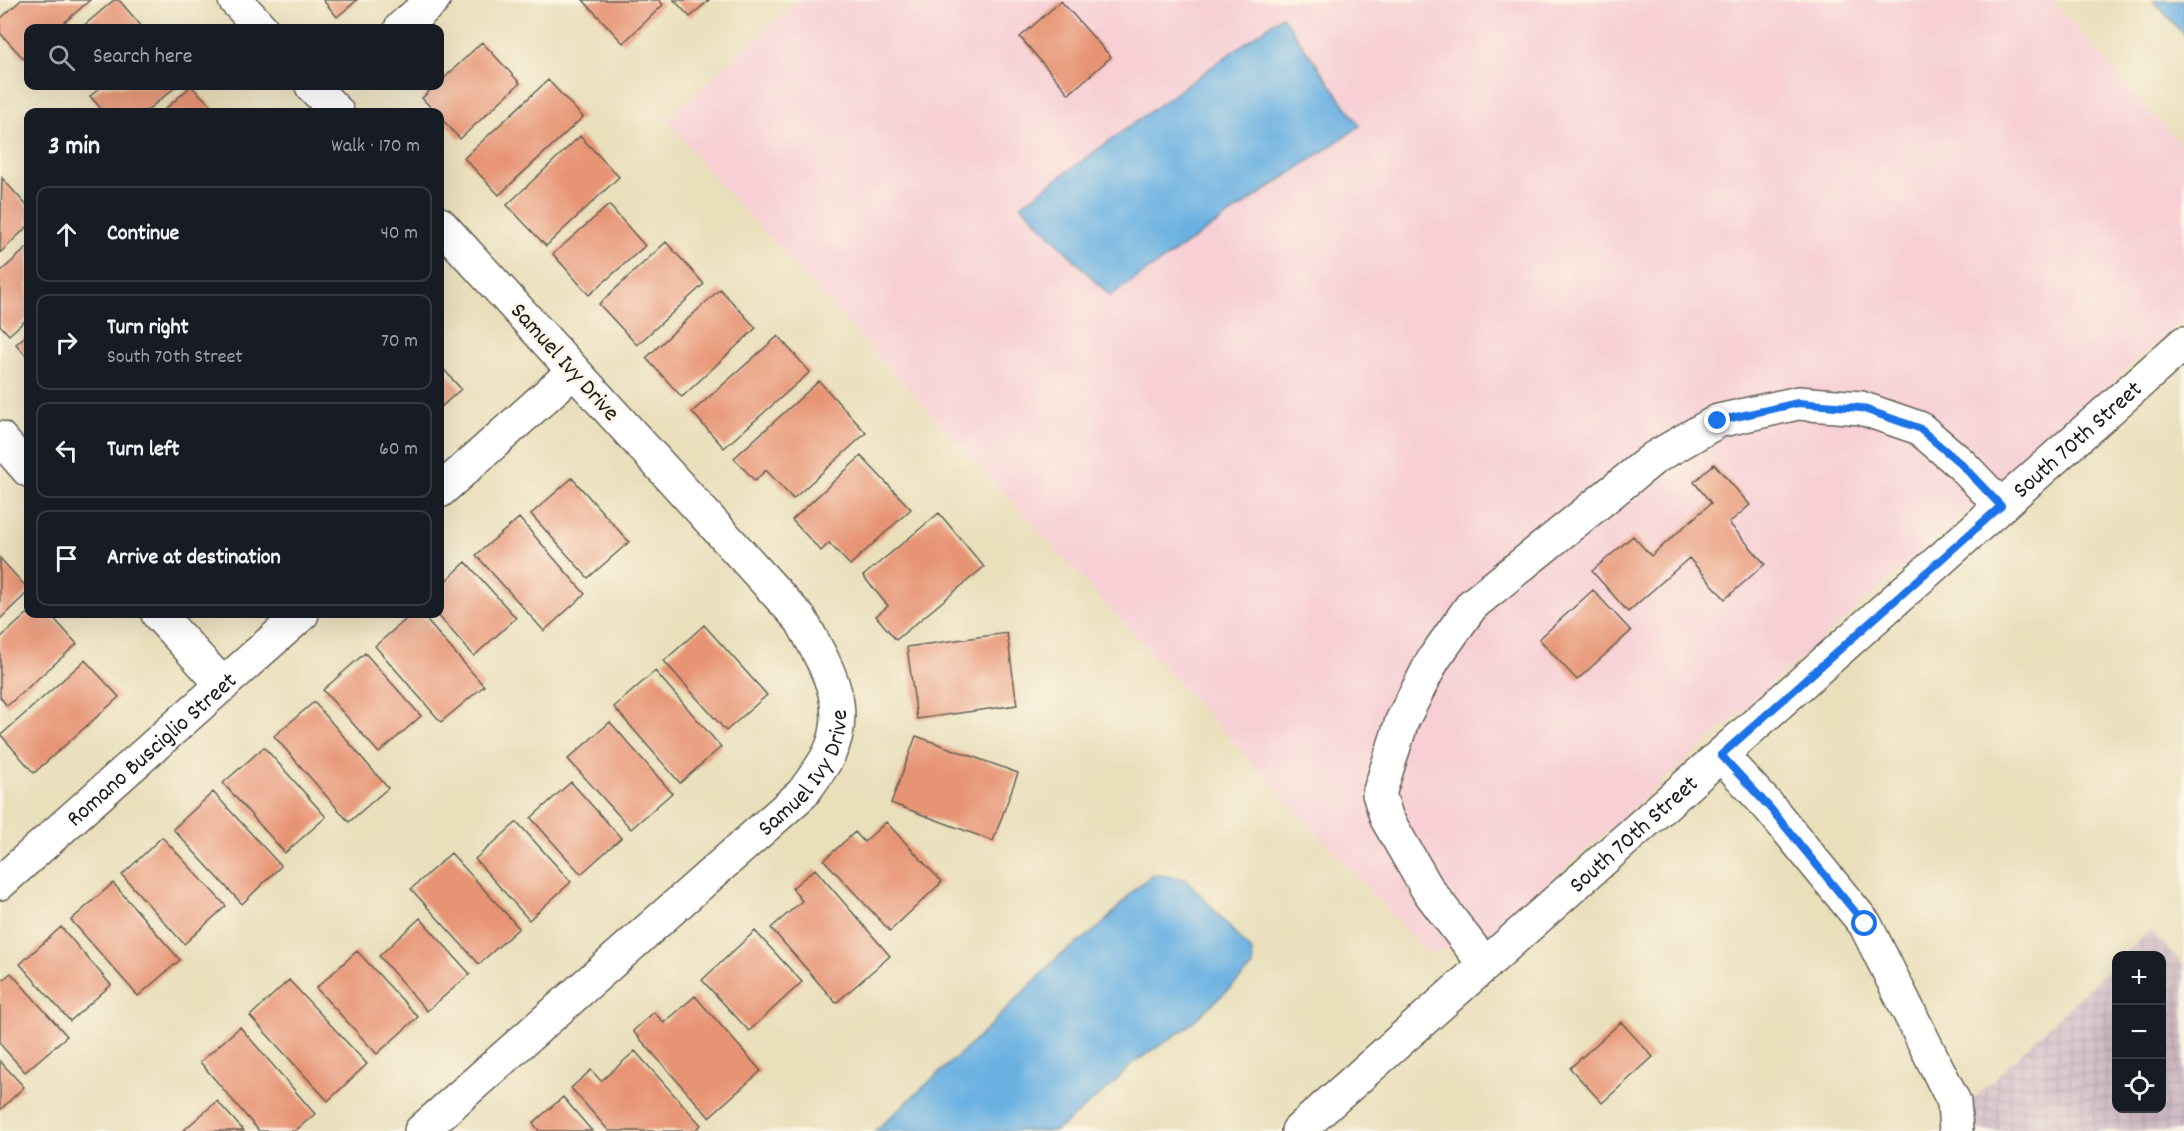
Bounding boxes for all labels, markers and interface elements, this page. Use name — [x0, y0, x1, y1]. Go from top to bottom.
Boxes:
search box — [24, 24, 444, 90]
icon: search — [45, 41, 78, 74]
text: Search here — [93, 42, 192, 73]
text: 3 min — [48, 129, 100, 166]
text: Walk · 170 m — [331, 133, 420, 161]
icon: ahead — [50, 218, 83, 251]
text: Continue — [107, 219, 179, 250]
text: 40 m — [380, 220, 418, 248]
street label: Samuel Ivy Drive — [501, 296, 626, 430]
text: Turn right — [107, 313, 189, 344]
icon: right — [50, 326, 83, 359]
text: 70 m — [381, 328, 418, 356]
text: South 70th Street — [107, 344, 243, 372]
street label: South 70th Street — [2006, 374, 2151, 508]
route end — [1704, 407, 1730, 433]
icon: left — [50, 434, 83, 467]
text: Turn left — [107, 435, 179, 466]
text: 60 m — [379, 436, 418, 464]
icon: arrive — [50, 542, 83, 575]
text: Arrive at destination — [107, 543, 281, 574]
street label: Romano Busciglio Street — [60, 665, 246, 836]
street label: Samuel Ivy Drive — [751, 709, 858, 846]
street label: South 70th Street — [1563, 769, 1707, 902]
route start — [1851, 910, 1877, 936]
map controls — [2112, 951, 2166, 1113]
button: + — [2112, 951, 2166, 1005]
button: − — [2112, 1005, 2166, 1059]
button: locate — [2112, 1059, 2166, 1113]

